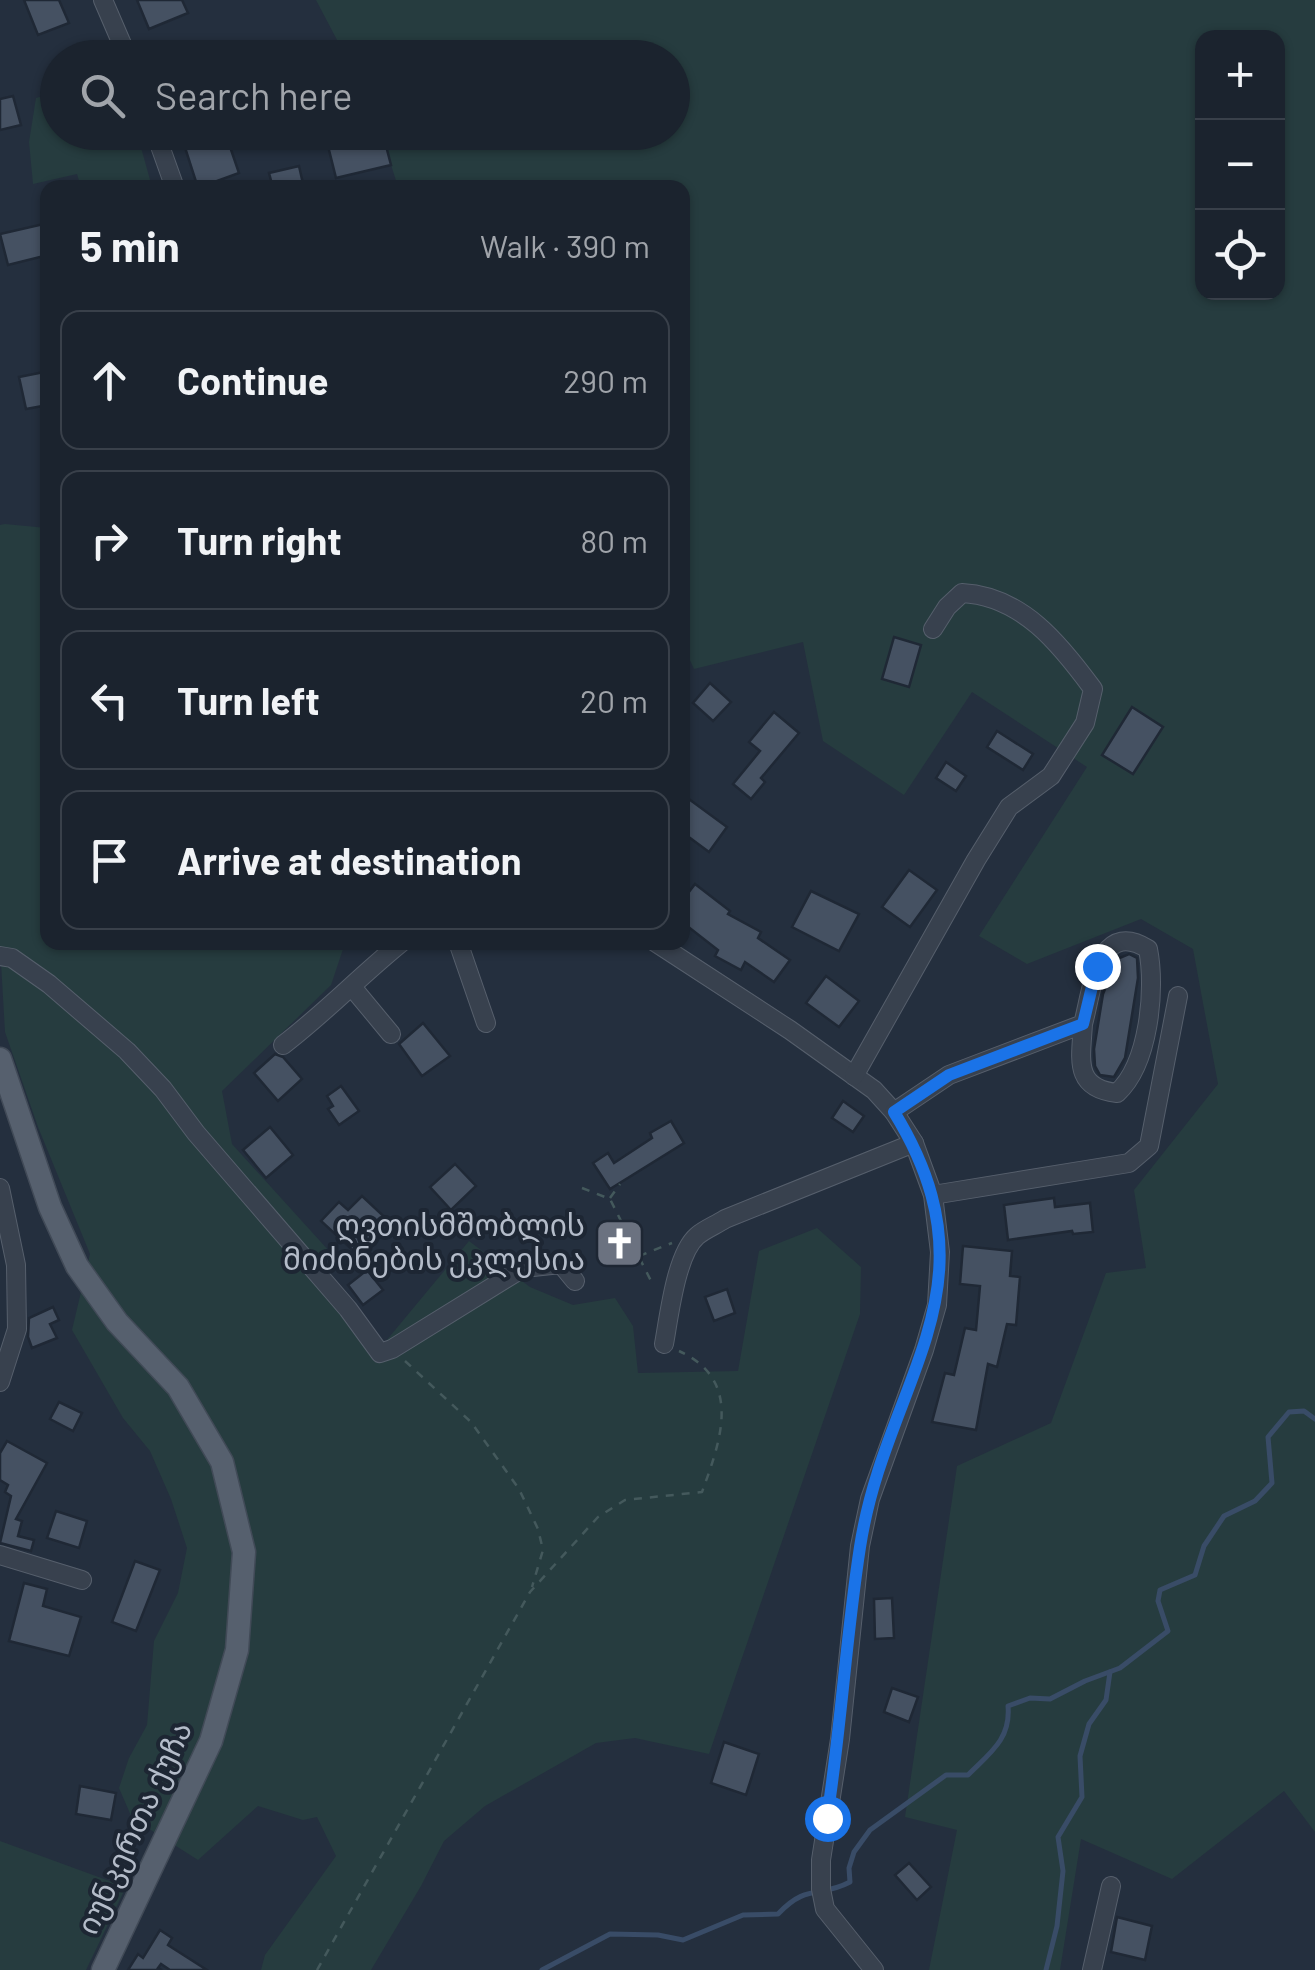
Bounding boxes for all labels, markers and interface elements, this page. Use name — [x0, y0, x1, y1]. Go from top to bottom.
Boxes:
map controls — [1195, 30, 1285, 300]
button: + — [1195, 30, 1285, 120]
search box — [40, 40, 690, 150]
icon: search — [75, 68, 130, 123]
text: Search here — [155, 72, 353, 118]
button: − — [1195, 120, 1285, 210]
button: locate — [1195, 210, 1285, 300]
text: 5 min — [80, 220, 180, 270]
text: Walk · 390 m — [480, 226, 650, 264]
icon: ahead — [82, 353, 137, 408]
text: Continue — [177, 357, 328, 403]
text: 290 m — [563, 361, 648, 399]
icon: right — [82, 513, 137, 568]
text: Turn right — [177, 517, 342, 563]
text: 80 m — [580, 521, 648, 559]
icon: left — [82, 673, 137, 728]
text: Turn left — [177, 677, 320, 723]
text: 20 m — [580, 681, 648, 719]
icon: arrive — [82, 833, 137, 888]
text: Arrive at destination — [177, 837, 522, 883]
route end — [1075, 944, 1121, 990]
place label: ღვთისმშობლის მიძინების ეკლესია — [283, 1206, 585, 1278]
church icon: ღვთისმშობლის მიძინების ეკლესია — [594, 1217, 646, 1269]
street label: იუნკერთა ქუჩა — [68, 1715, 200, 1940]
route start — [805, 1796, 851, 1842]

